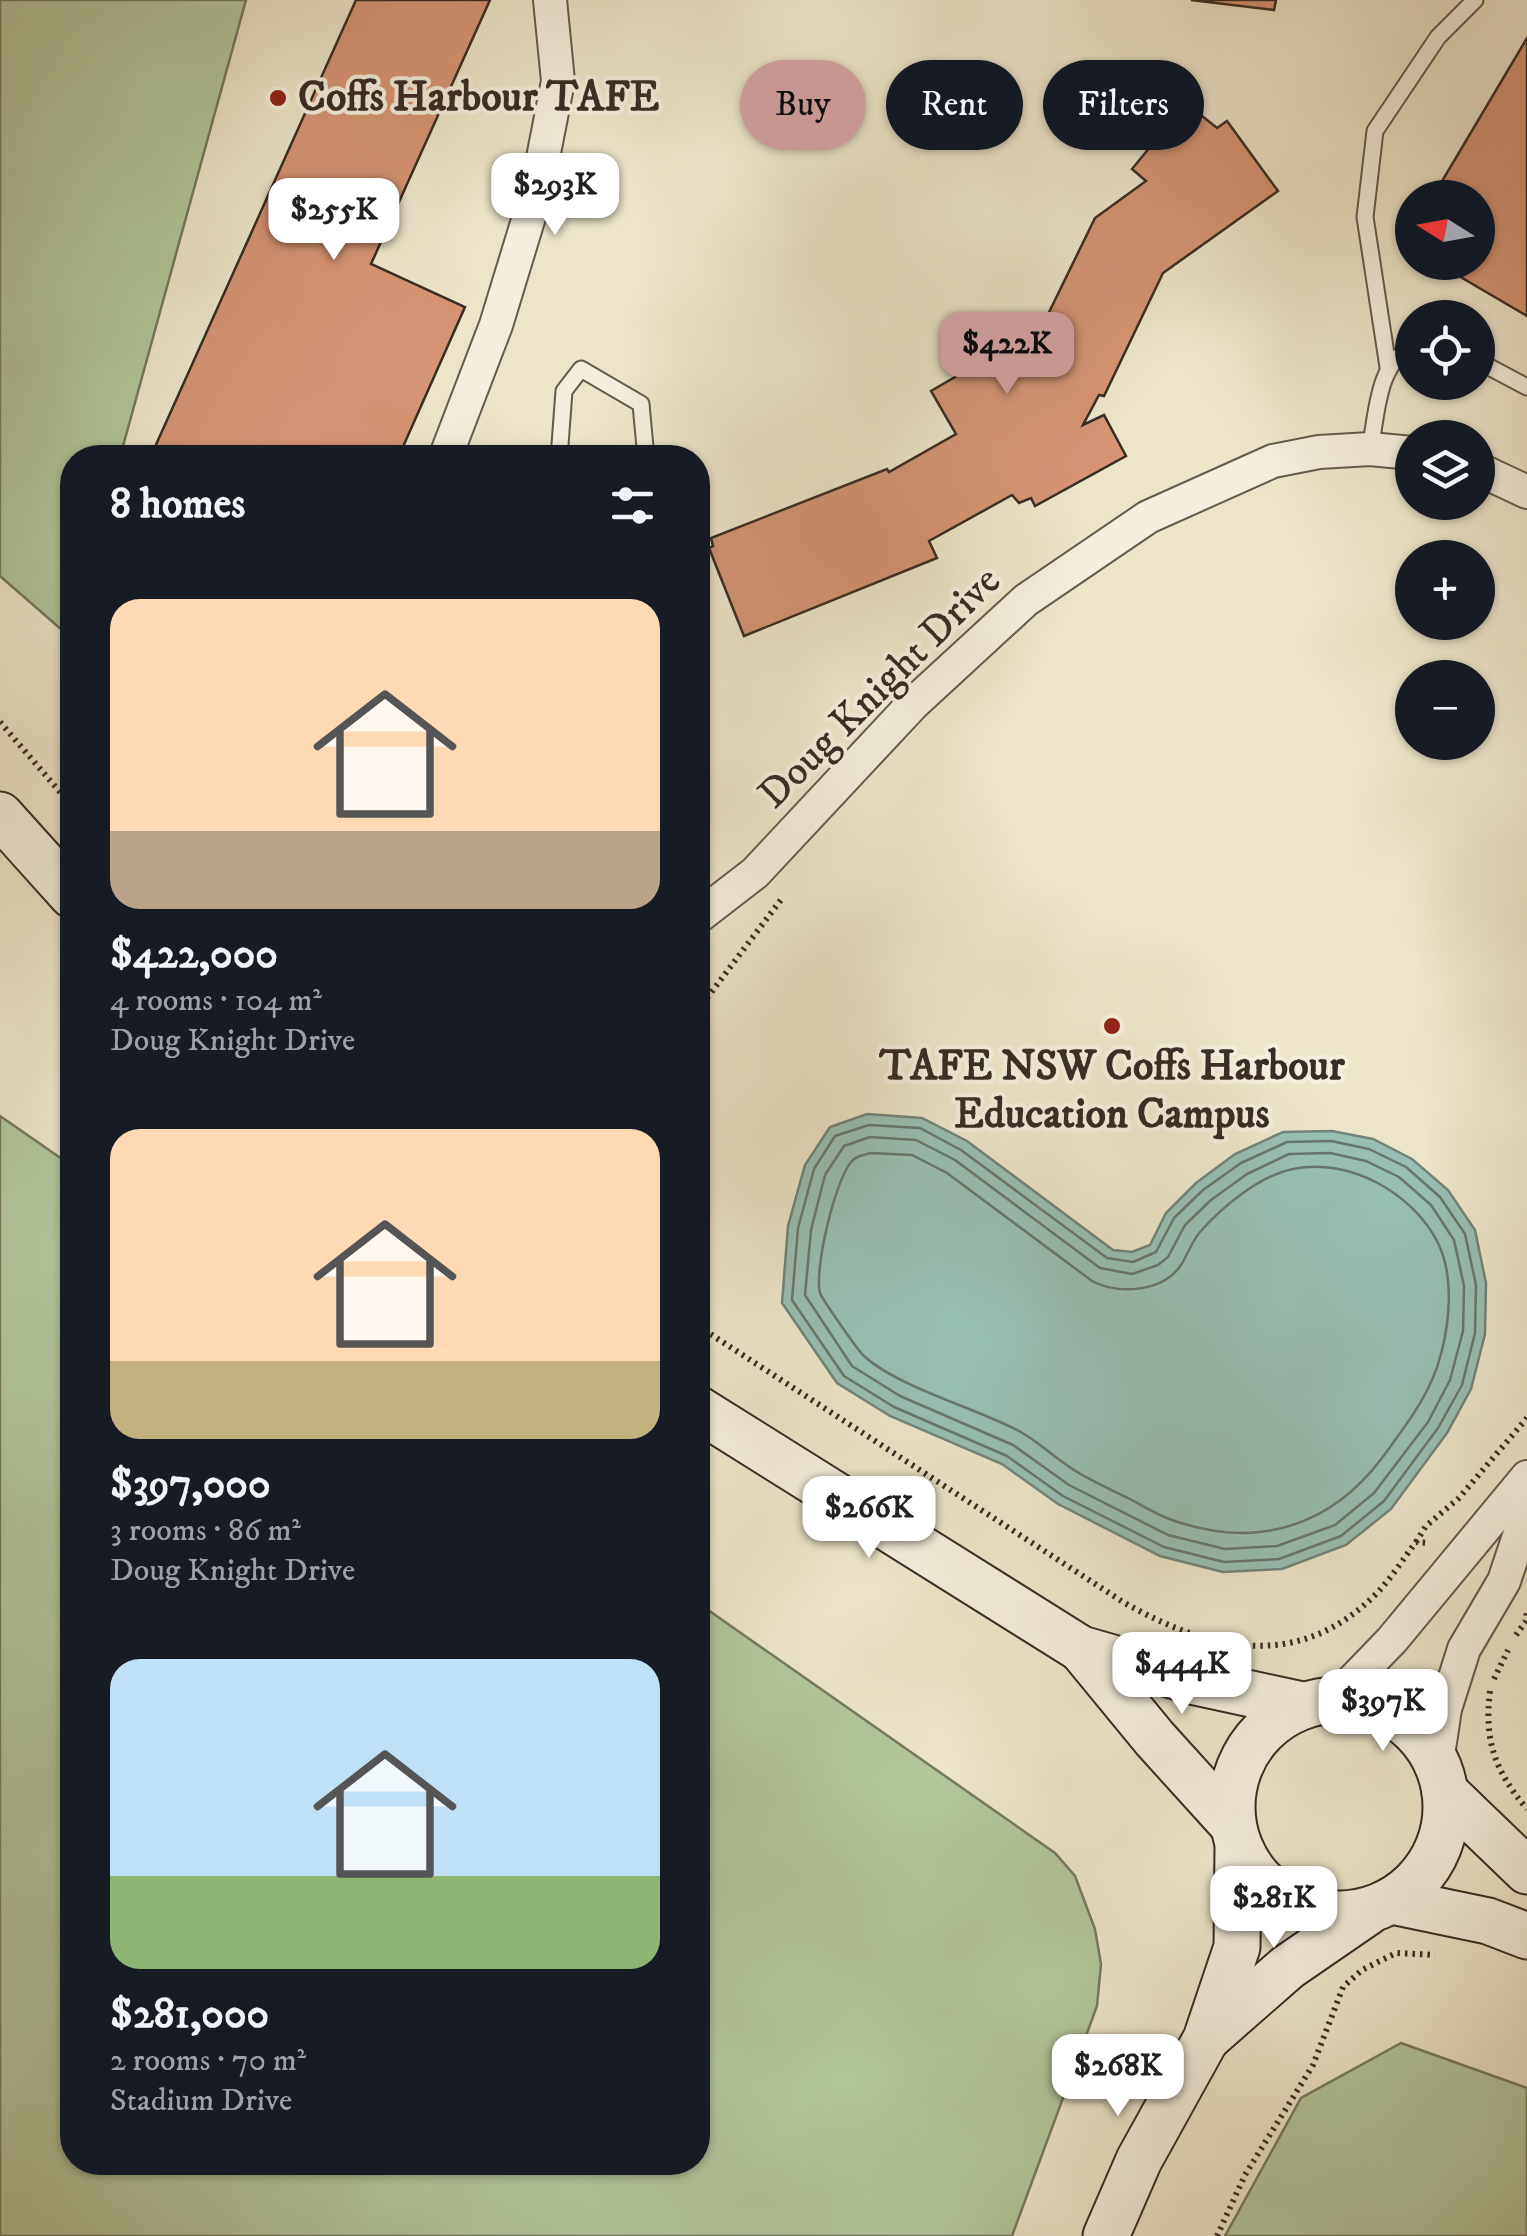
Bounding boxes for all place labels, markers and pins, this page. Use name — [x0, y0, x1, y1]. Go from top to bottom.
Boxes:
place label: Coffs Harbour TAFE — [298, 72, 659, 124]
marker: Coffs Harbour TAFE — [267, 87, 289, 109]
pin: $293K — [485, 153, 625, 238]
pin: $255K — [264, 178, 404, 263]
pin: $422K — [937, 312, 1077, 397]
marker: TAFE NSW Coffs Harbour Education Campus — [1101, 1015, 1123, 1037]
place label: TAFE NSW Coffs Harbour Education Campus — [878, 1041, 1345, 1141]
pin: $266K — [799, 1476, 939, 1561]
pin: $444K — [1112, 1632, 1252, 1717]
pin: $397K — [1313, 1669, 1453, 1754]
pin: $281K — [1204, 1866, 1344, 1951]
pin: $268K — [1048, 2034, 1188, 2119]

